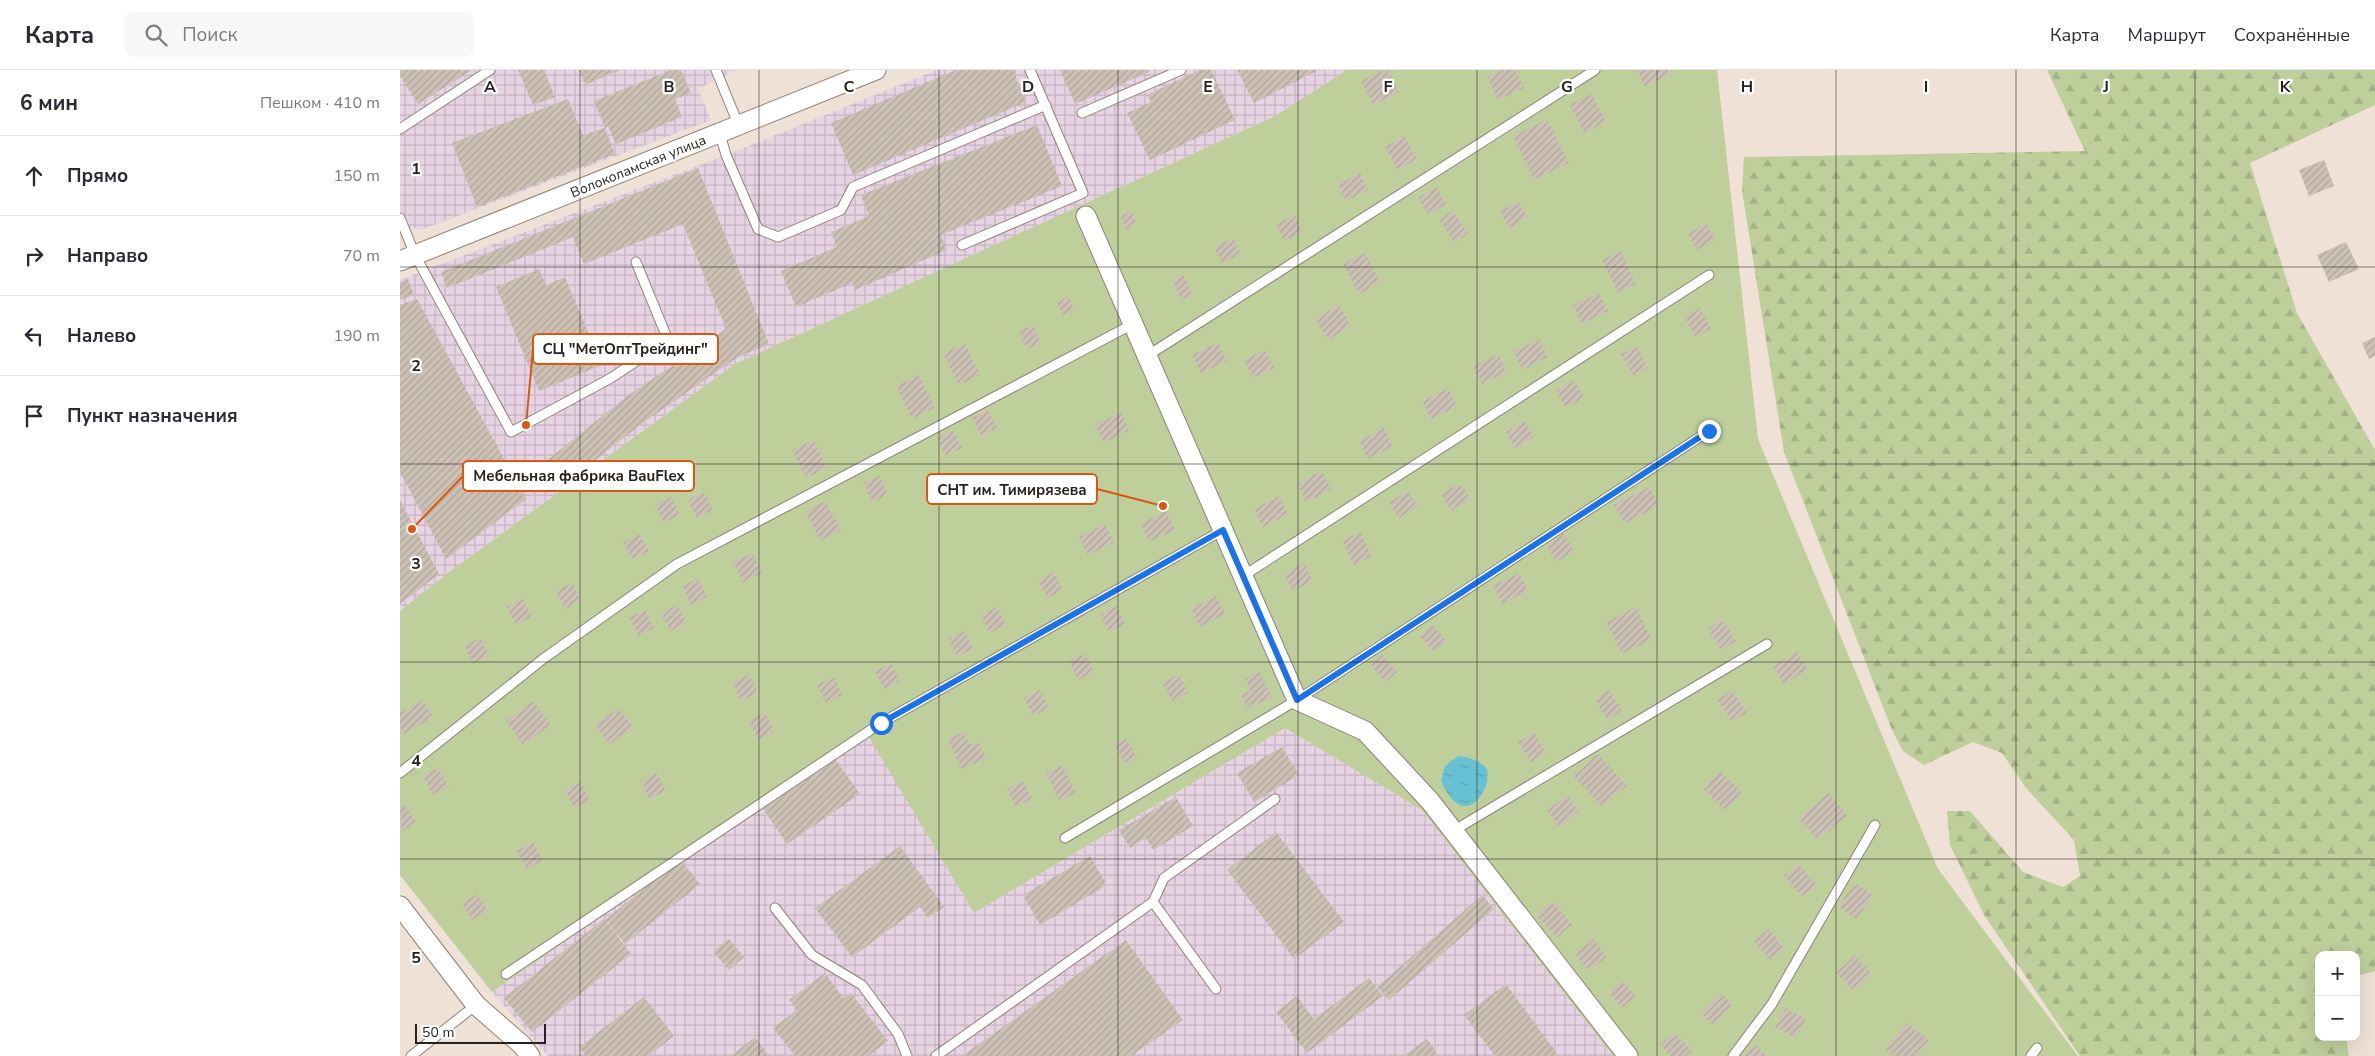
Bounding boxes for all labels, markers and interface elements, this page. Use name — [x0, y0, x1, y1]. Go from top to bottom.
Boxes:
search box — [124, 12, 474, 57]
text: Карта — [25, 19, 94, 51]
icon: search — [142, 21, 170, 49]
text: Поиск — [182, 22, 237, 48]
text: Карта — [2050, 23, 2100, 47]
text: Маршрут — [2128, 23, 2206, 47]
text: Сохранённые — [2234, 23, 2350, 47]
text: A — [484, 76, 496, 98]
text: B — [663, 76, 675, 98]
text: C — [844, 76, 855, 98]
text: D — [1022, 76, 1034, 98]
text: E — [1203, 76, 1213, 98]
text: F — [1384, 76, 1393, 98]
text: G — [1561, 76, 1573, 98]
text: H — [1741, 76, 1753, 98]
text: I — [1924, 76, 1928, 98]
text: J — [2102, 76, 2109, 98]
text: K — [2280, 76, 2292, 98]
text: 6 мин — [20, 89, 78, 117]
text: Пешком · 410 m — [260, 92, 380, 114]
street label: Волоколамская улица — [567, 131, 709, 202]
text: 1 — [411, 158, 421, 180]
icon: ahead — [20, 162, 48, 190]
text: Прямо — [67, 163, 128, 189]
text: 150 m — [333, 165, 380, 187]
icon: right — [20, 242, 48, 270]
text: Направо — [67, 243, 148, 269]
text: 70 m — [343, 245, 380, 267]
icon: left — [20, 322, 48, 350]
text: Налево — [67, 323, 136, 349]
text: 190 m — [333, 325, 380, 347]
callout: СЦ "МетОптТрейдинг" — [533, 334, 718, 364]
text: СЦ "МетОптТрейдинг" — [542, 339, 708, 359]
text: 2 — [411, 355, 421, 377]
icon: arrive — [20, 402, 48, 430]
text: Пункт назначения — [67, 403, 238, 429]
route end — [1698, 420, 1721, 443]
callout: Мебельная фабрика BauFlex — [463, 461, 694, 491]
text: Мебельная фабрика BauFlex — [473, 466, 685, 486]
callout: СНТ им. Тимирязева — [927, 474, 1097, 504]
text: СНТ им. Тимирязева — [937, 480, 1087, 500]
text: 3 — [411, 553, 421, 575]
route start — [870, 712, 893, 735]
text: 4 — [411, 750, 421, 772]
text: 5 — [411, 947, 421, 969]
map controls — [2315, 951, 2360, 1041]
button: + — [2315, 951, 2360, 996]
button: − — [2315, 996, 2360, 1041]
scale bar — [415, 1021, 546, 1044]
text: 50 m — [422, 1023, 454, 1042]

